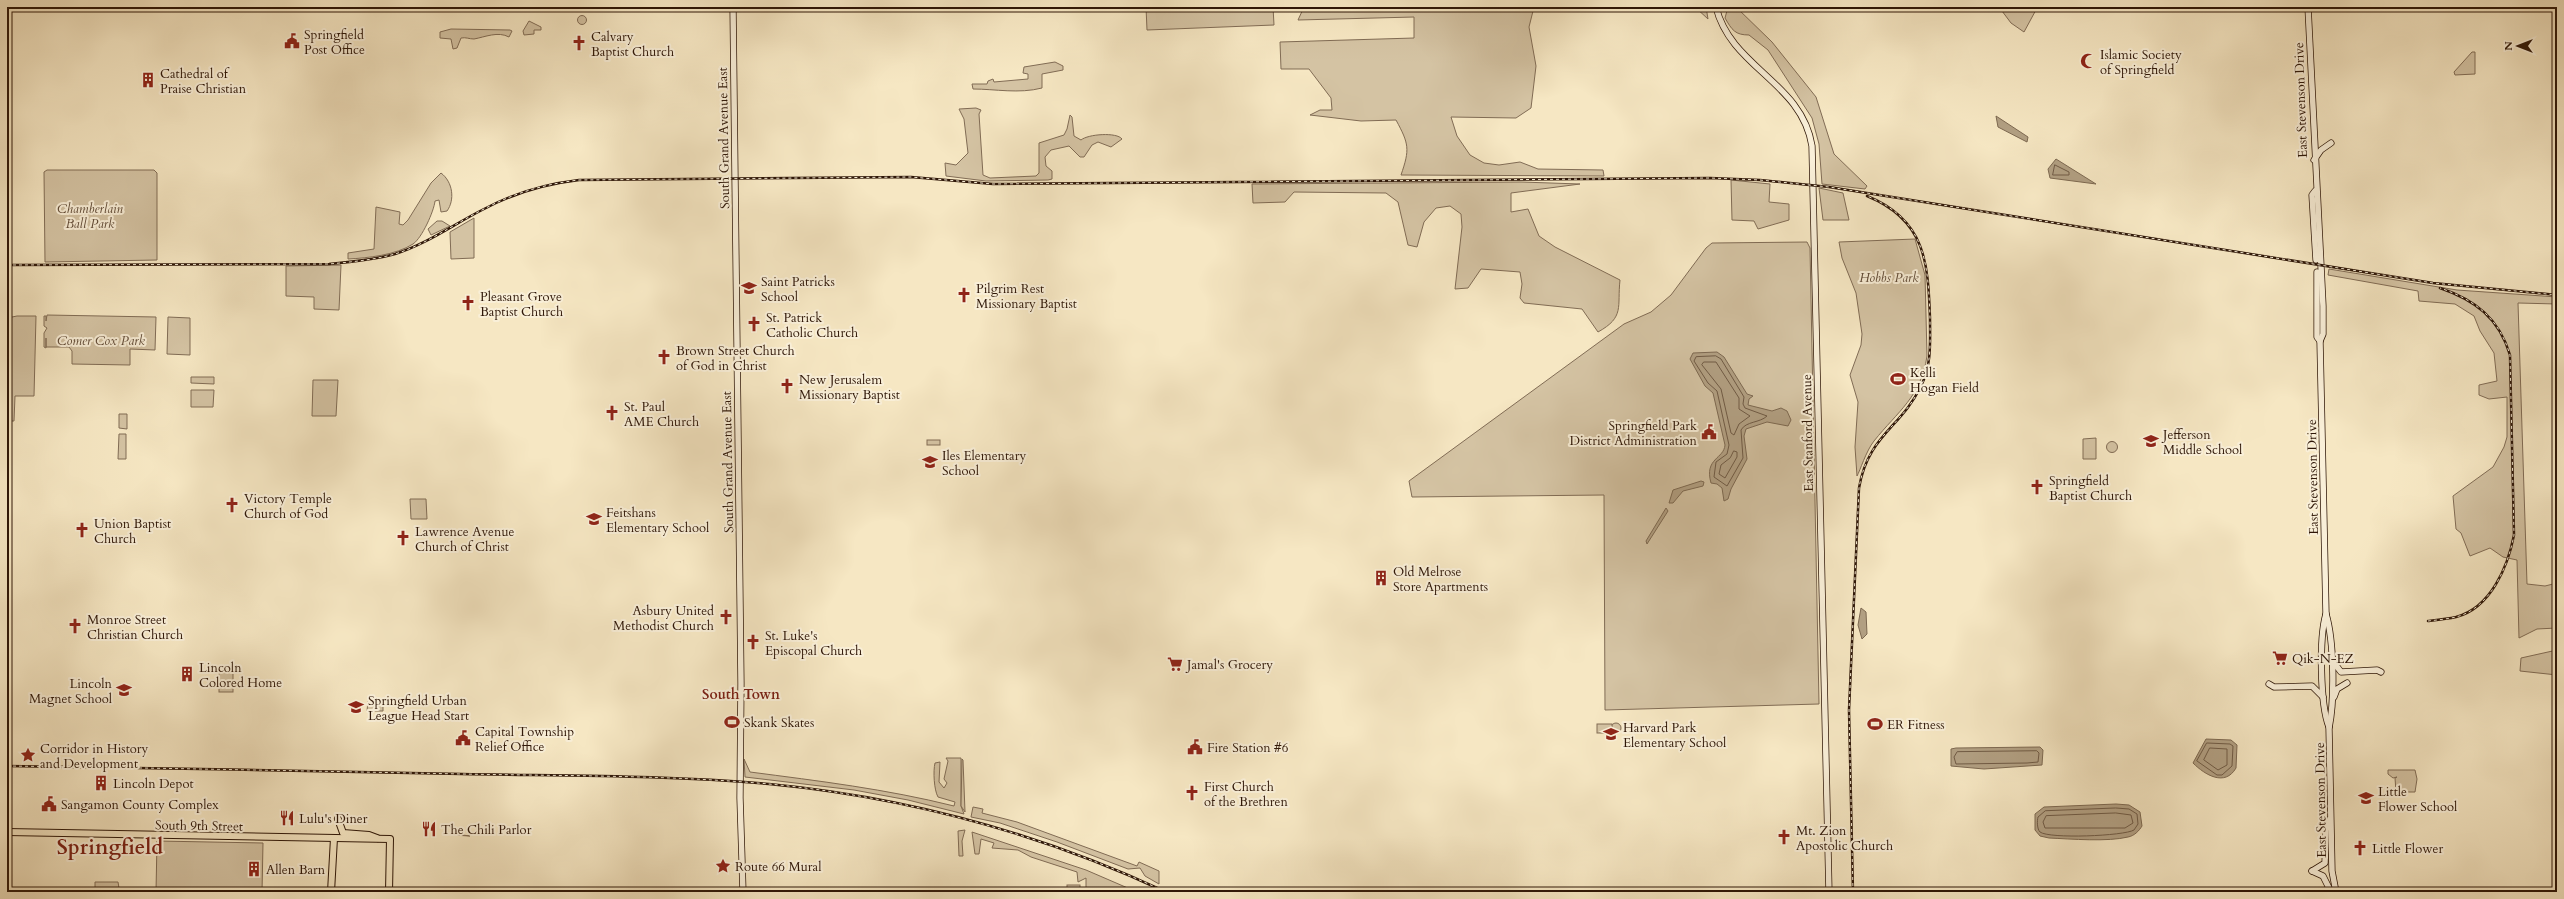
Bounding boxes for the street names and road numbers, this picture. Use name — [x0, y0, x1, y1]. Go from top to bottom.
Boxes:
street label: East Stevenson Drive — [2290, 42, 2312, 158]
street label: South Grand Avenue East — [714, 67, 734, 209]
street label: East Stanford Avenue — [1798, 374, 1818, 492]
street label: South Grand Avenue East — [718, 391, 738, 533]
street label: East Stevenson Drive — [2303, 419, 2323, 535]
street label: East Stevenson Drive — [2311, 742, 2331, 858]
street label: South 9th Street — [155, 816, 243, 836]

